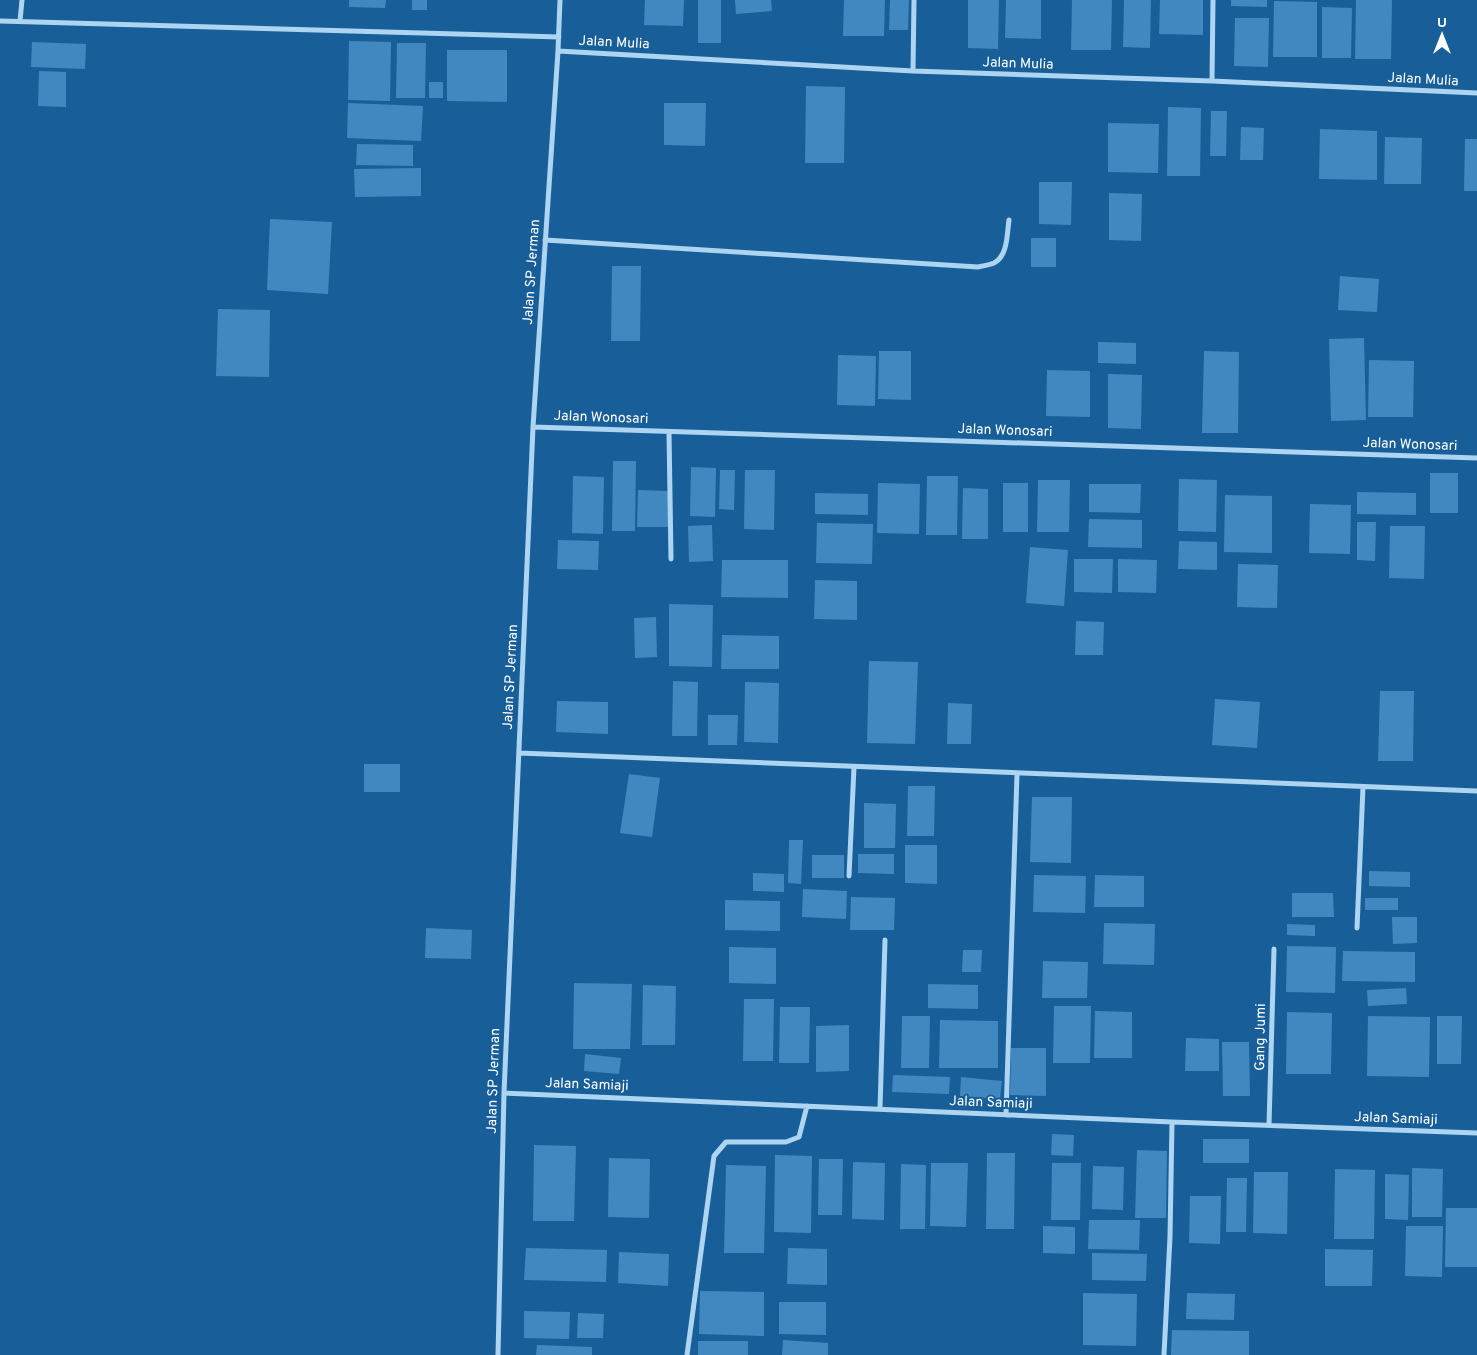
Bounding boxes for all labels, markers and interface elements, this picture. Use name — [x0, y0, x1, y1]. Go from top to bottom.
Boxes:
north arrow — [1417, 10, 1467, 60]
text: U — [1437, 15, 1447, 32]
street label: Jalan Mulia — [578, 33, 650, 53]
street label: Jalan Mulia — [982, 54, 1054, 74]
street label: Jalan Mulia — [1387, 70, 1459, 90]
street label: Jalan SP Jerman — [520, 219, 544, 325]
street label: Jalan Wonosari — [553, 408, 649, 428]
street label: Jalan Wonosari — [957, 421, 1053, 441]
street label: Jalan Wonosari — [1362, 435, 1458, 455]
street label: Jalan SP Jerman — [500, 624, 522, 730]
street label: Gang Jumi — [1252, 1003, 1270, 1071]
street label: Jalan SP Jerman — [484, 1028, 504, 1134]
street label: Jalan Samiaji — [545, 1075, 629, 1095]
street label: Jalan Samiaji — [949, 1093, 1033, 1113]
street label: Jalan Samiaji — [1354, 1109, 1438, 1129]

